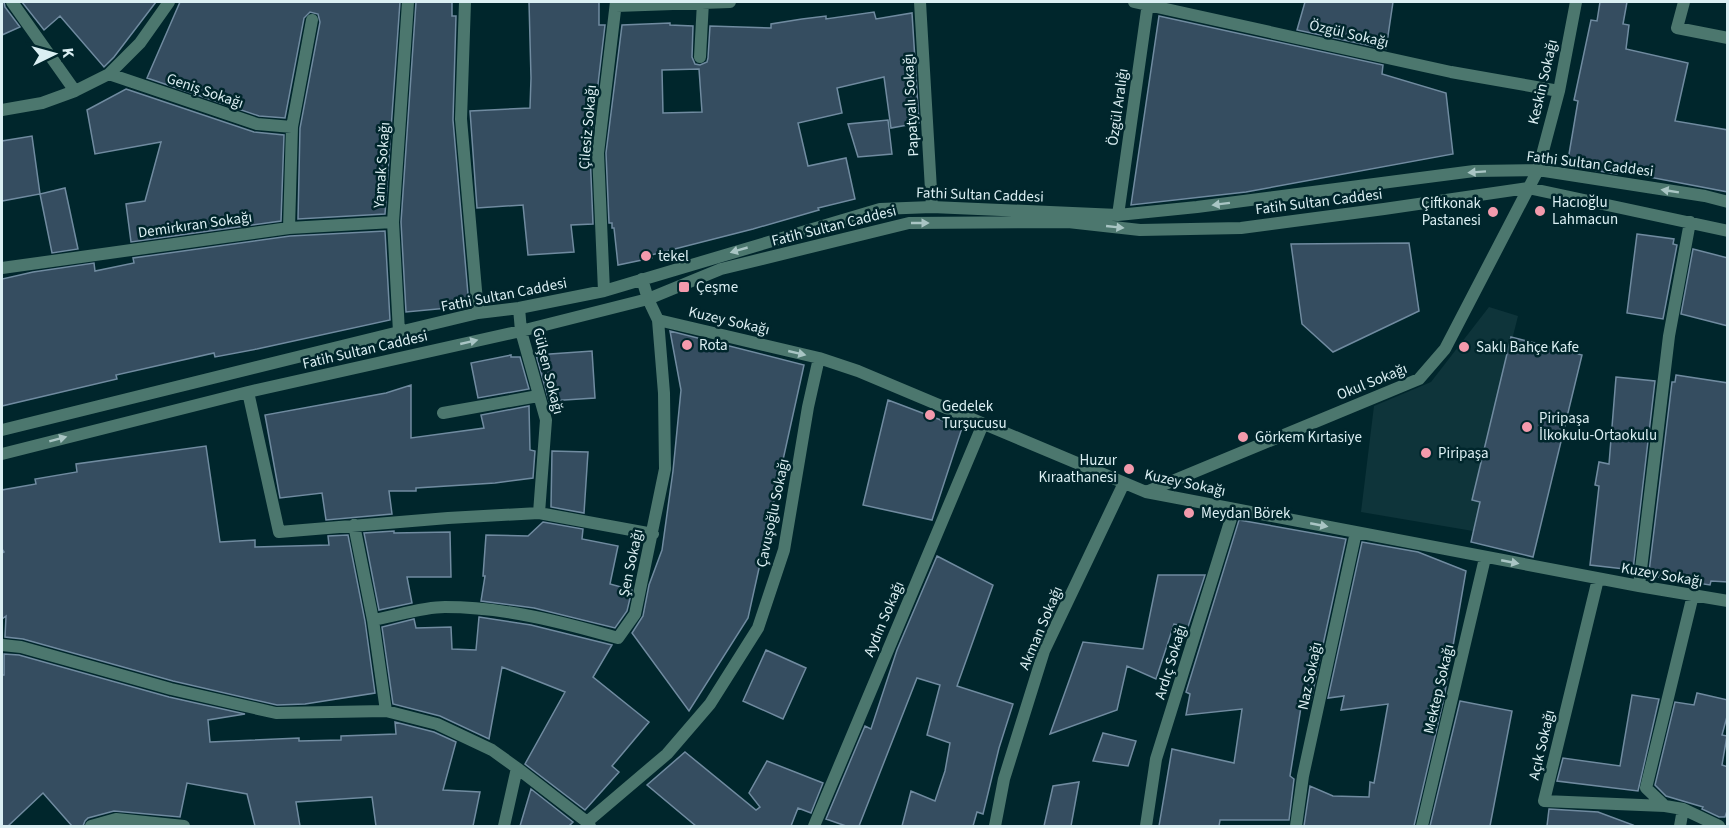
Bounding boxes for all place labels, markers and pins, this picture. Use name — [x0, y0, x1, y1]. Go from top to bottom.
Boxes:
place label: Hacıoğlu Lahmacun — [1552, 192, 1618, 230]
place label: Çiftkonak Pastanesi — [1421, 193, 1482, 231]
marker: Hacıoğlu Lahmacun — [1533, 204, 1547, 218]
marker: Çiftkonak Pastanesi — [1486, 205, 1500, 219]
place label: tekel — [658, 246, 689, 267]
marker: tekel — [639, 249, 653, 263]
place label: Çeşme — [696, 277, 738, 298]
marker: Çeşme — [677, 280, 691, 294]
place label: Rota — [699, 335, 728, 356]
place label: Saklı Bahçe Kafe — [1476, 337, 1579, 358]
marker: Rota — [680, 338, 694, 352]
marker: Saklı Bahçe Kafe — [1457, 340, 1471, 354]
place label: Gedelek Turşucusu — [942, 396, 1007, 434]
marker: Gedelek Turşucusu — [923, 408, 937, 422]
place label: Piripaşa İlkokulu-Ortaokulu — [1539, 408, 1657, 446]
marker: Piripaşa İlkokulu-Ortaokulu — [1520, 420, 1534, 434]
place label: Görkem Kırtasiye — [1255, 427, 1362, 448]
marker: Görkem Kırtasiye — [1236, 430, 1250, 444]
place label: Piripaşa — [1438, 443, 1489, 464]
marker: Piripaşa — [1419, 446, 1433, 460]
place label: Huzur Kıraathanesi — [1038, 450, 1118, 488]
marker: Huzur Kıraathanesi — [1122, 462, 1136, 476]
place label: Meydan Börek — [1201, 503, 1291, 524]
marker: Meydan Börek — [1182, 506, 1196, 520]

